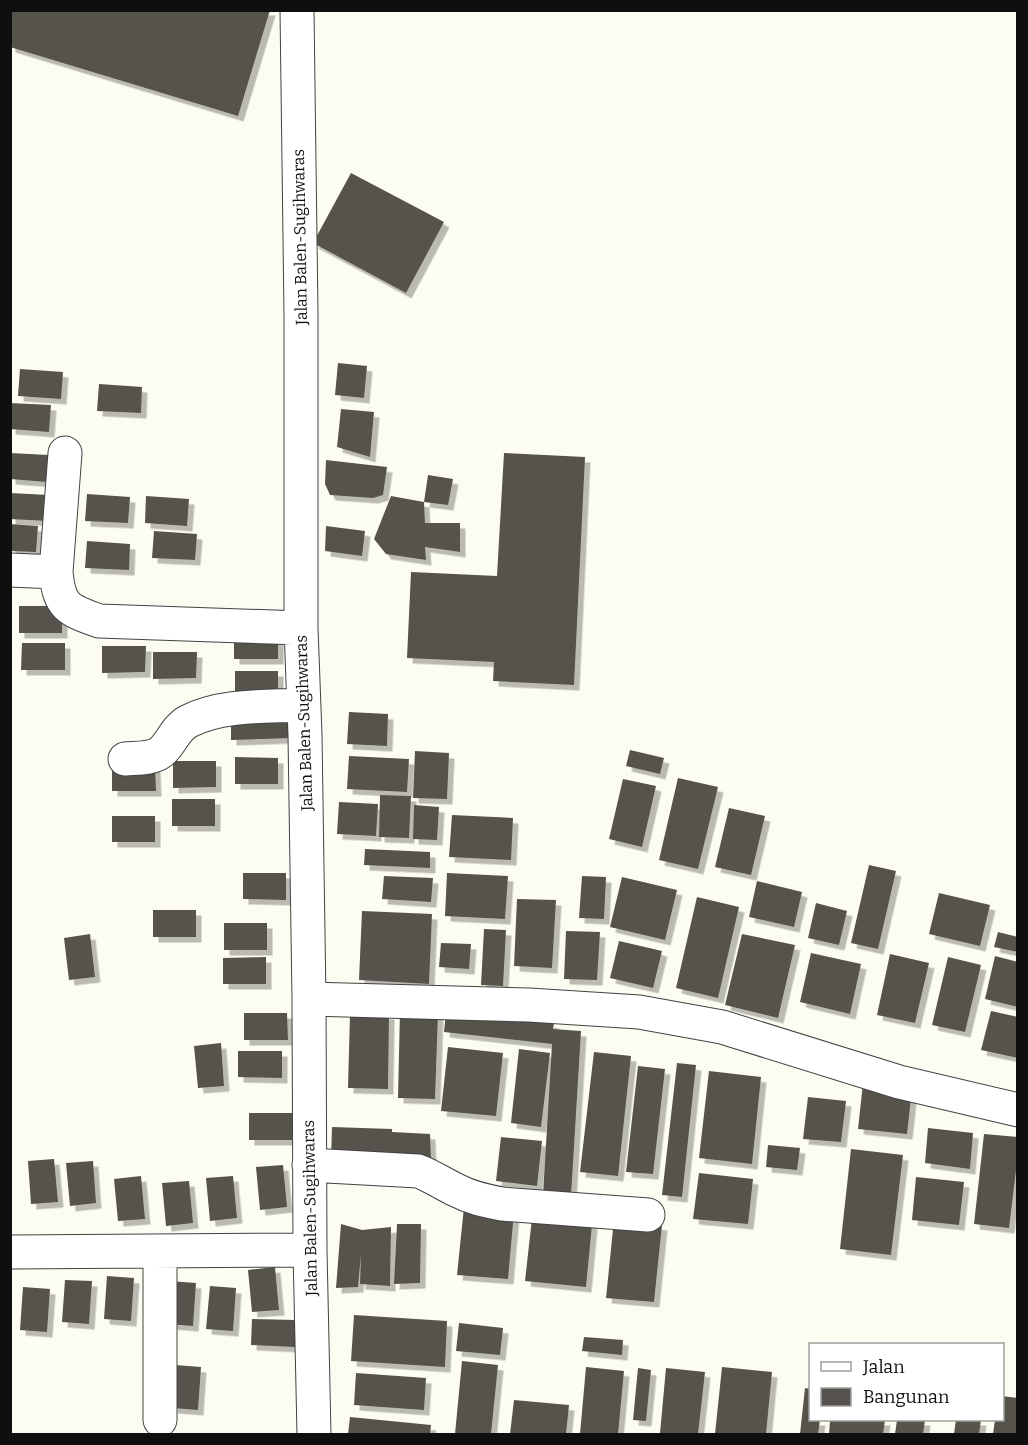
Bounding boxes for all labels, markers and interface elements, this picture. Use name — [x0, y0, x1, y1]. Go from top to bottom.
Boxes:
street label: Jalan Balen-Sugihwaras — [289, 149, 311, 326]
street label: Jalan Balen-Sugihwaras — [291, 635, 317, 812]
street label: Jalan Balen-Sugihwaras — [299, 1120, 321, 1297]
legend — [809, 1343, 1004, 1421]
text: Jalan — [862, 1356, 905, 1378]
text: Bangunan — [863, 1386, 950, 1408]

